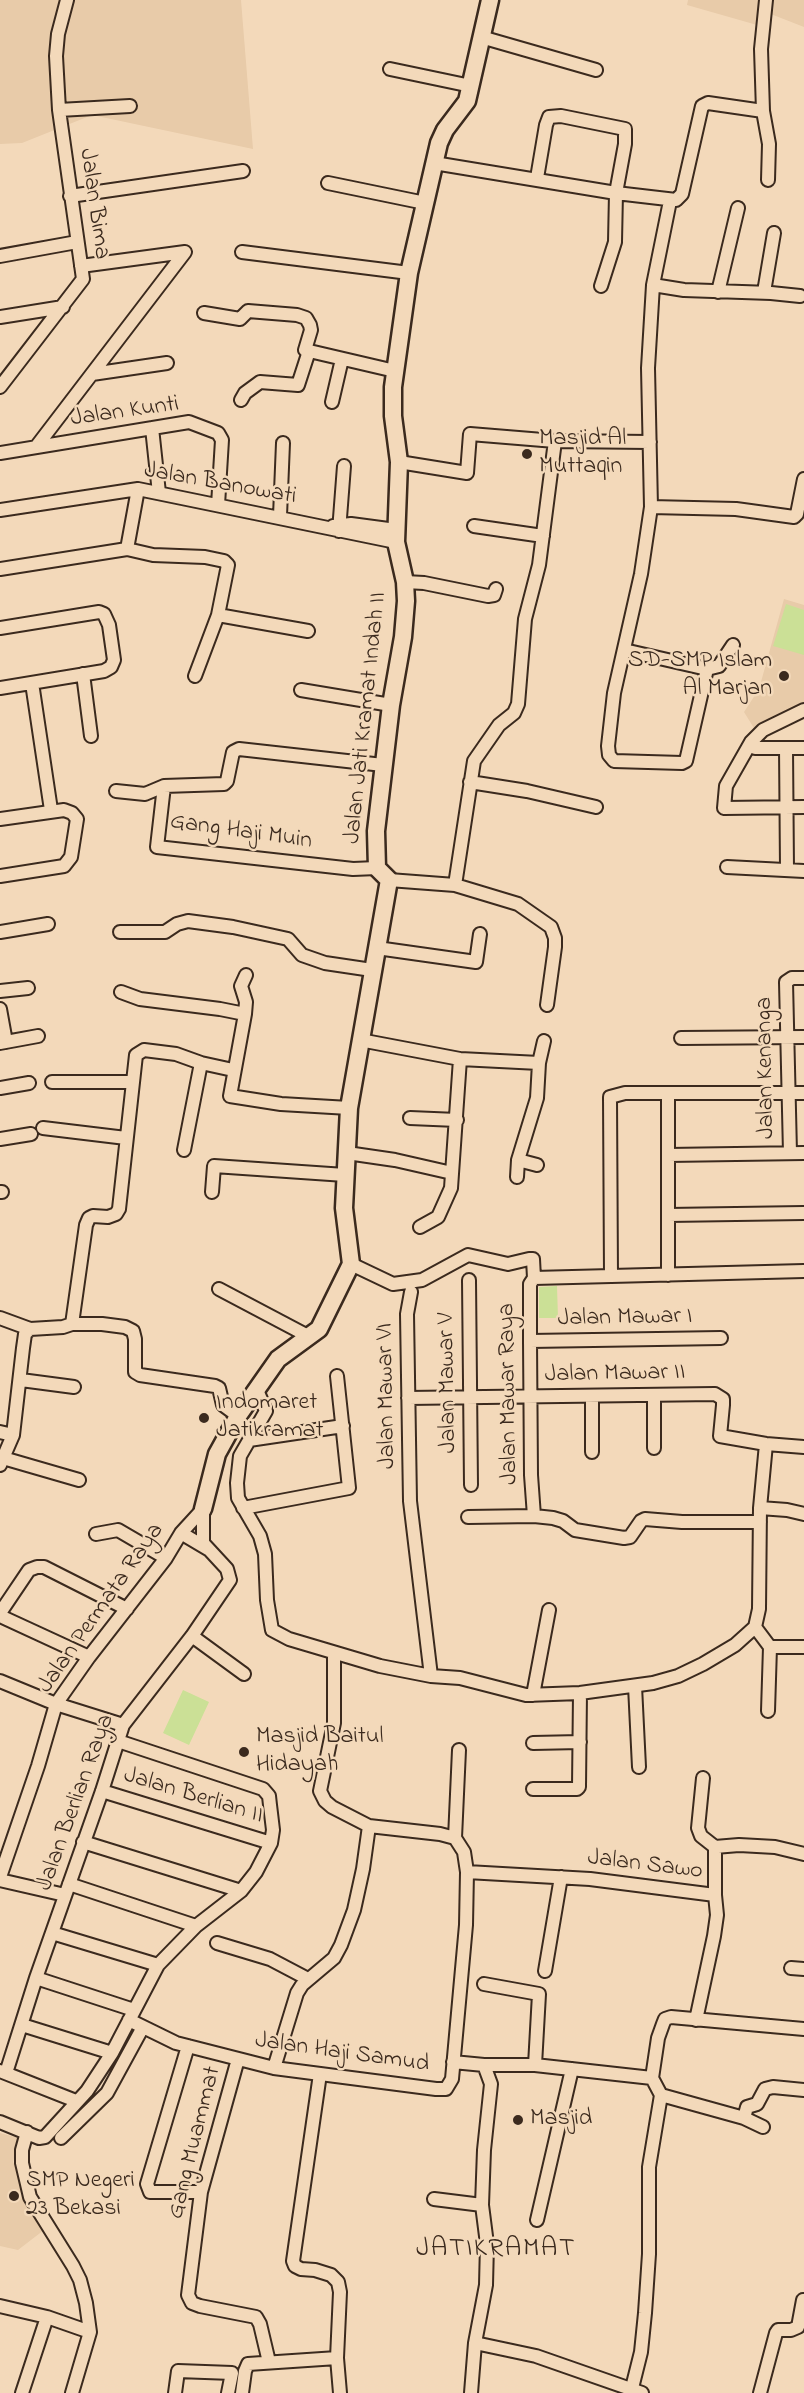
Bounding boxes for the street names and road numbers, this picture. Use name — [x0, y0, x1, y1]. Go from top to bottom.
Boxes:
street label: Jalan Bima — [71, 147, 115, 261]
street label: Jalan Kunti — [69, 391, 181, 435]
street label: Jalan Banowati — [142, 457, 298, 513]
street label: Jalan Jati Kramat Indah II — [339, 591, 395, 845]
street label: Gang Haji Muin — [168, 809, 314, 857]
street label: Jalan Kenanga — [751, 997, 783, 1139]
street label: Jalan Mawar Raya — [494, 1303, 526, 1485]
street label: Jalan Mawar I — [557, 1303, 693, 1335]
street label: Jalan Mawar V — [433, 1313, 465, 1453]
street label: Jalan Mawar VI — [372, 1323, 404, 1469]
street label: Jalan Mawar II — [545, 1359, 685, 1391]
street label: Jalan Permata Raya — [32, 1518, 172, 1700]
street label: Jalan Berlian Raya — [32, 1711, 122, 1895]
street label: Jalan Berlian II — [120, 1762, 266, 1832]
street label: Jalan Sawo — [586, 1845, 704, 1887]
street label: Jalan Haji Samud — [253, 2028, 431, 2080]
street label: Gang Muammat — [163, 2064, 229, 2222]

